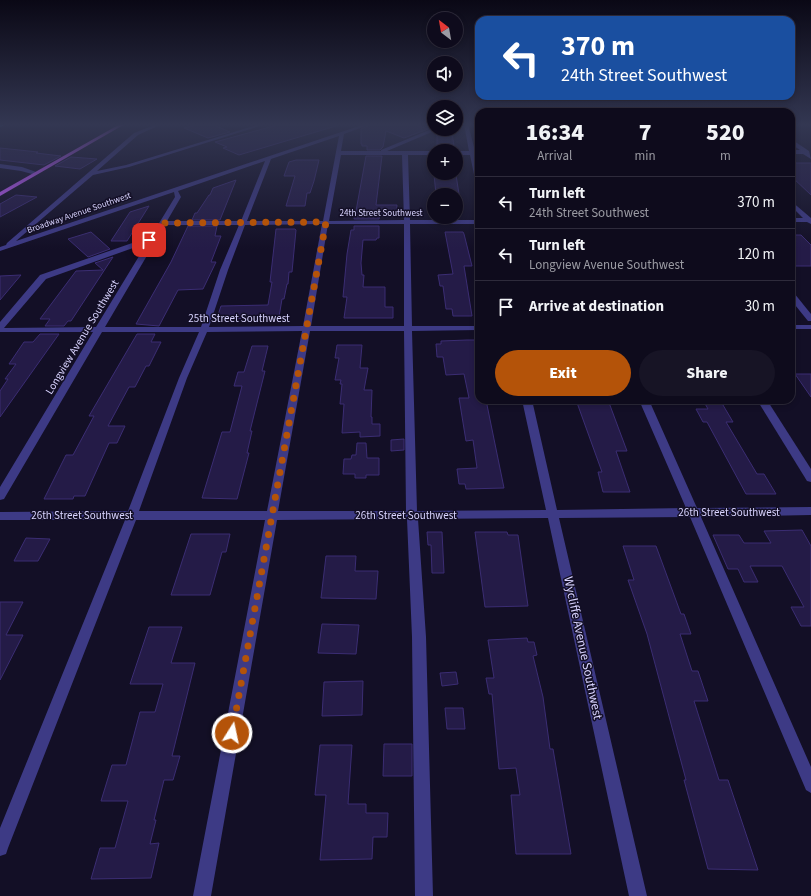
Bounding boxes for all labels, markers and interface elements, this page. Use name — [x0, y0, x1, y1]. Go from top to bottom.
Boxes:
north arrow — [427, 12, 463, 48]
map controls — [427, 12, 463, 224]
text: 370 m — [561, 26, 635, 66]
icon: left — [495, 32, 547, 84]
button: sound — [427, 56, 463, 92]
text: 24th Street Southwest — [561, 63, 727, 88]
button: layers — [427, 100, 463, 136]
text: 16:34 — [525, 115, 584, 150]
text: 7 — [639, 115, 652, 150]
text: 520 — [706, 115, 745, 150]
button: + — [427, 144, 463, 180]
text: Arrival — [537, 147, 572, 165]
text: min — [635, 147, 656, 165]
text: m — [720, 147, 731, 165]
text: Turn left — [529, 183, 585, 204]
button: − — [427, 188, 463, 224]
street label: Broadway Avenue Southwest — [25, 189, 133, 237]
icon: left — [495, 192, 517, 214]
text: 370 m — [737, 192, 775, 213]
text: 24th Street Southwest — [529, 204, 649, 222]
street label: 24th Street Southwest — [339, 207, 423, 220]
pin — [132, 223, 166, 257]
icon: arrive — [138, 229, 160, 251]
text: Turn left — [529, 235, 585, 256]
icon: left — [495, 244, 517, 266]
text: 120 m — [737, 244, 775, 265]
text: Longview Avenue Southwest — [529, 256, 684, 274]
street label: Longview Avenue Southwest — [42, 277, 122, 397]
icon: arrive — [495, 296, 517, 318]
text: Arrive at destination — [529, 296, 664, 317]
text: 30 m — [745, 296, 775, 317]
street label: 25th Street Southwest — [188, 311, 290, 326]
button: Exit — [495, 350, 631, 396]
button: Share — [639, 350, 775, 396]
street label: 26th Street Southwest — [678, 505, 780, 520]
street label: 26th Street Southwest — [31, 508, 133, 523]
street label: 26th Street Southwest — [355, 508, 457, 523]
street label: Wycliffe Avenue Southwest — [559, 575, 607, 722]
position arrow — [211, 712, 253, 754]

